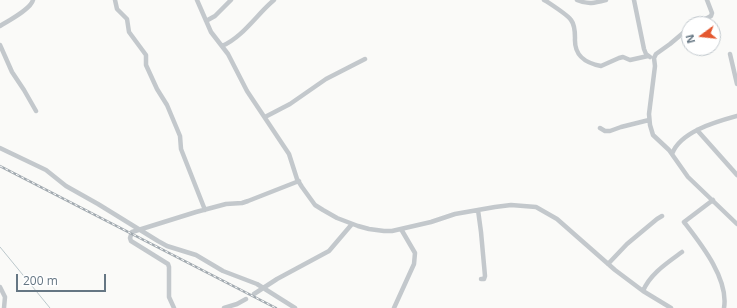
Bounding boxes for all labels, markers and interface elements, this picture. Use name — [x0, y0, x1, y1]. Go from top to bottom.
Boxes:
north arrow — [681, 16, 721, 56]
text: N — [681, 33, 698, 45]
scale bar — [18, 266, 108, 292]
text: 200 m — [23, 272, 58, 289]

